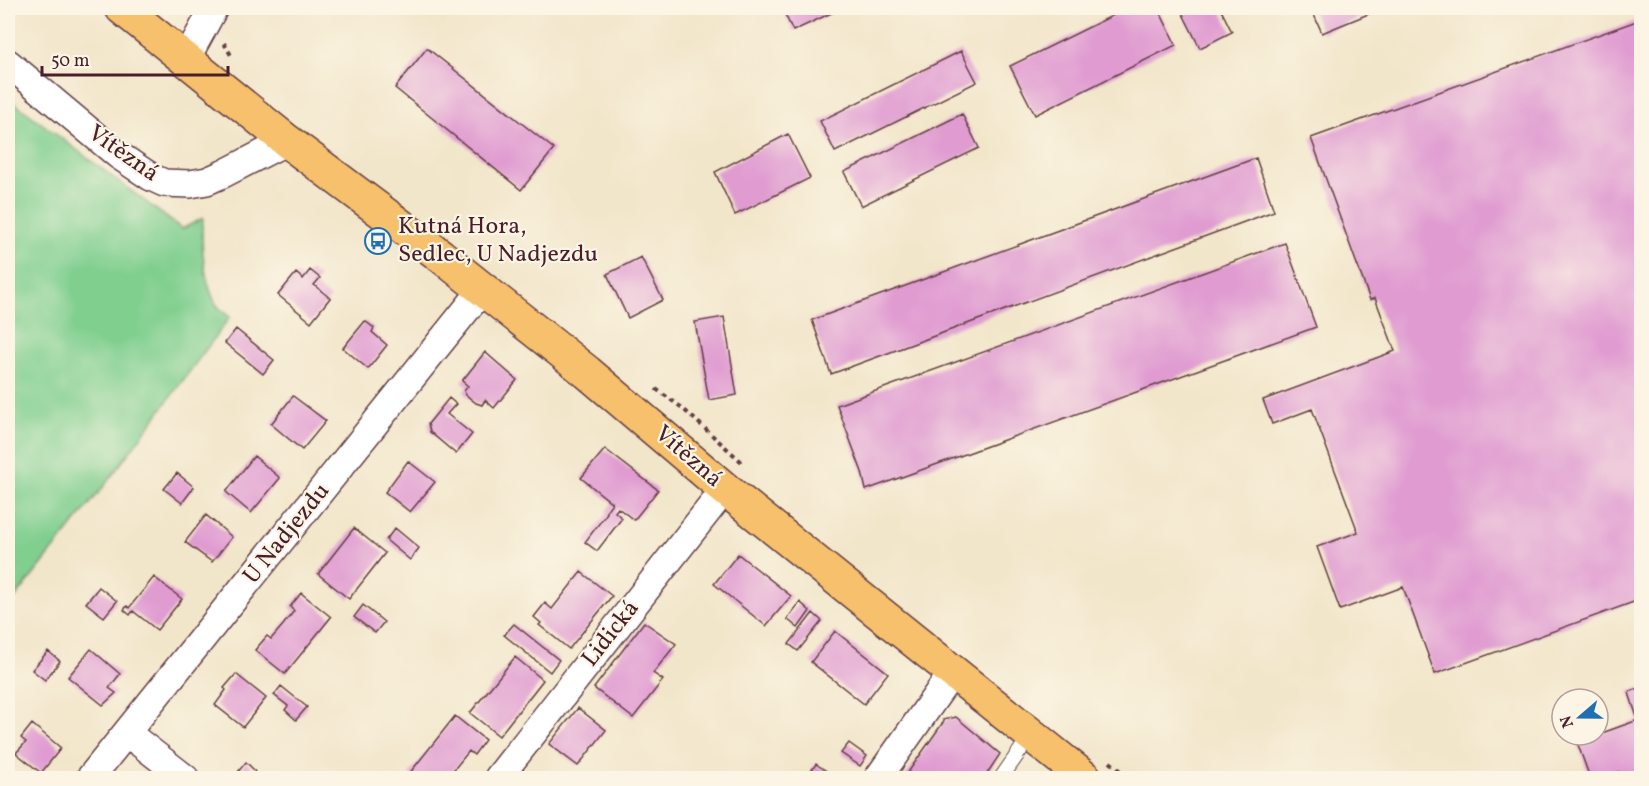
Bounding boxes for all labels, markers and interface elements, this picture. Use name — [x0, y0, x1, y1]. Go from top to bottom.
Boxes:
scale bar — [42, 39, 228, 77]
text: 50 m — [51, 49, 90, 74]
street label: Vítězná — [80, 117, 166, 191]
place label: Kutná Hora, Sedlec, U Nadjezdu — [398, 210, 598, 272]
bus stop icon: Kutná Hora, Sedlec, U Nadjezdu — [363, 226, 393, 256]
street label: Vítězná — [647, 418, 729, 496]
street label: U Nadjezdu — [236, 476, 338, 592]
street label: Lidická — [574, 593, 648, 675]
north arrow — [1550, 687, 1610, 747]
text: N — [1555, 712, 1580, 731]

